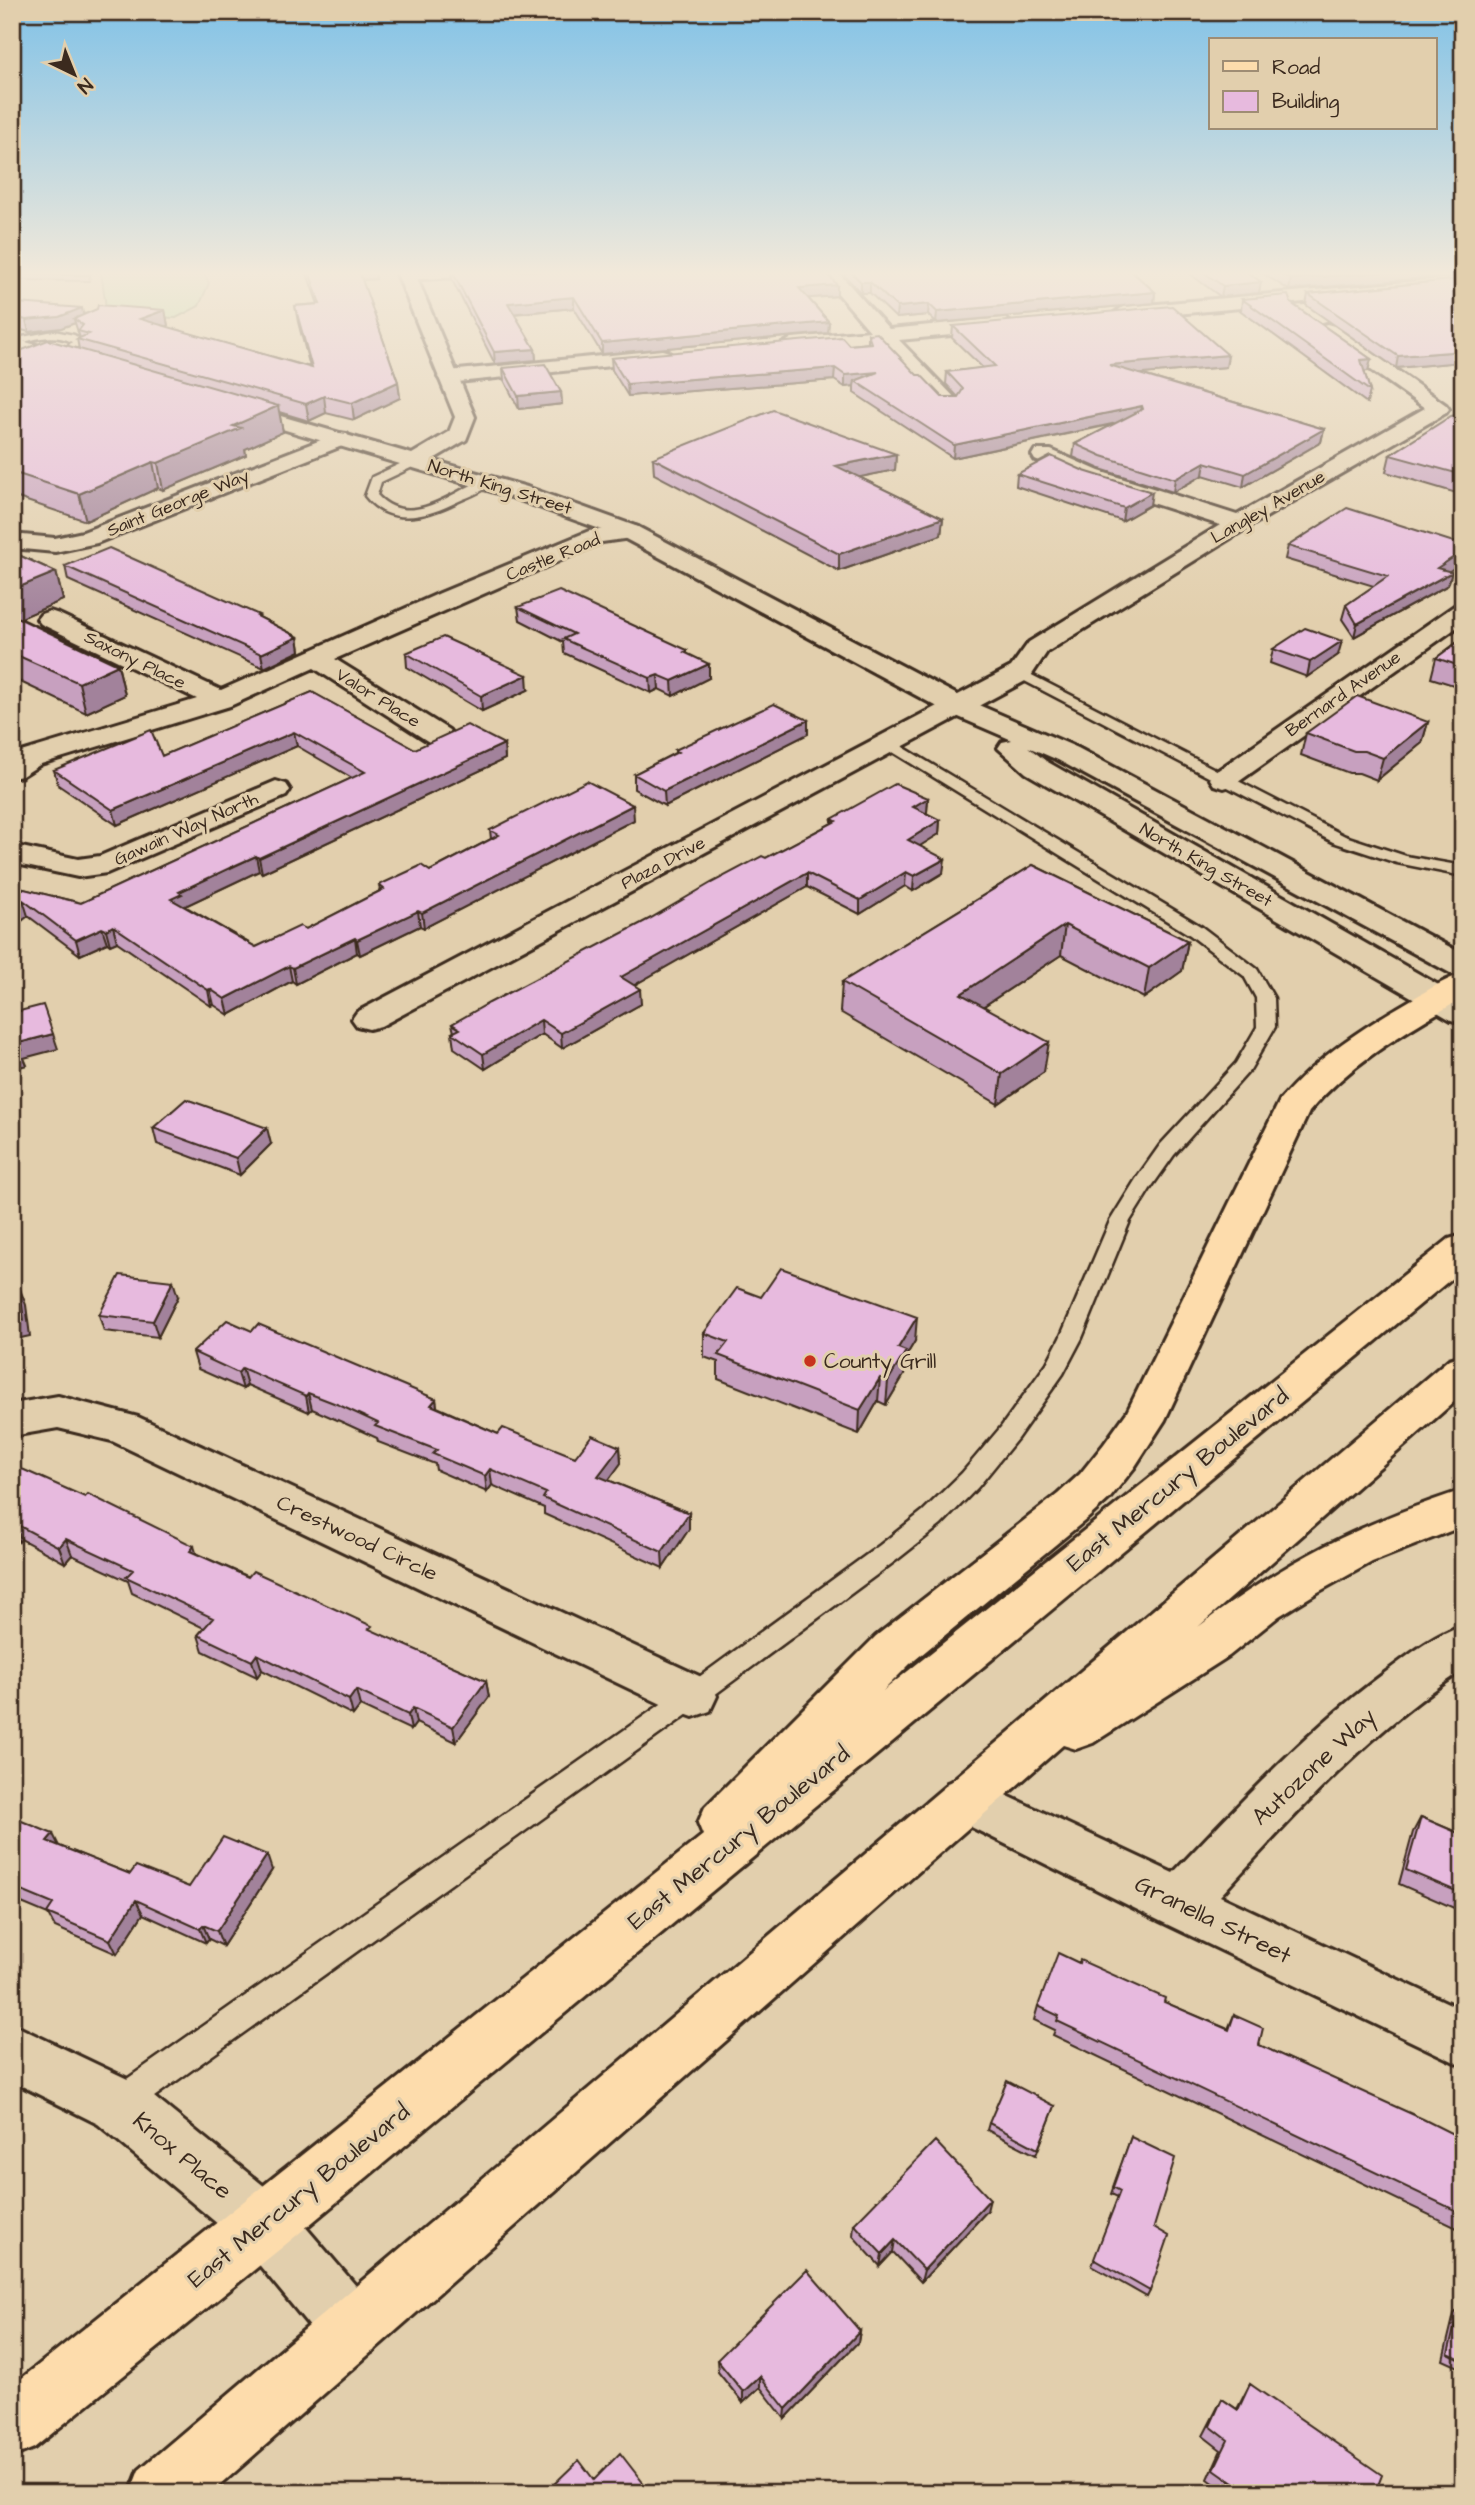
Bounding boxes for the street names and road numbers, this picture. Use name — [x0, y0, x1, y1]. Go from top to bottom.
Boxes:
street label: North King Street — [425, 453, 576, 522]
street label: Saint George Way — [103, 463, 253, 544]
street label: Langley Avenue — [1206, 464, 1330, 551]
street label: Castle Road — [502, 527, 604, 587]
street label: Saxony Place — [80, 625, 190, 696]
street label: Bernard Avenue — [1280, 645, 1406, 743]
street label: Valor Place — [331, 662, 425, 734]
street label: Gawain Way North — [110, 786, 262, 873]
street label: North King Street — [1135, 817, 1278, 914]
street label: Plaza Drive — [616, 830, 710, 896]
street label: East Mercury Boulevard — [1060, 1380, 1297, 1581]
street label: Crestwood Circle — [272, 1488, 442, 1588]
street label: Autozone Way — [1244, 1700, 1384, 1834]
street label: East Mercury Boulevard — [621, 1738, 858, 1939]
street label: Granella Street — [1129, 1867, 1297, 1973]
street label: East Mercury Boulevard — [181, 2096, 418, 2297]
street label: Knox Place — [125, 2104, 239, 2208]

